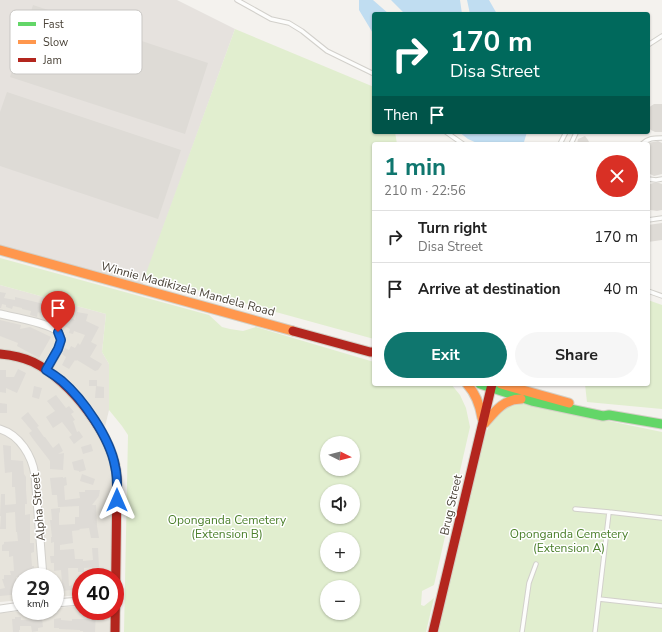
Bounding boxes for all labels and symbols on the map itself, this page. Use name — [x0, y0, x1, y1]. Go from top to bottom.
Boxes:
legend — [10, 10, 142, 74]
text: Fast — [43, 17, 64, 32]
text: Slow — [43, 35, 68, 50]
text: Jam — [42, 53, 62, 68]
street label: Winnie Madikizela Mandela Road — [99, 258, 277, 320]
pin — [41, 291, 75, 332]
north arrow — [320, 436, 360, 476]
street label: Alpha Street — [27, 471, 49, 542]
street label: Brug Street — [436, 472, 466, 537]
position arrow — [96, 479, 138, 521]
park label: Oponganda Cemetery (Extension B) — [168, 512, 287, 542]
park label: Oponganda Cemetery (Extension A) — [510, 526, 629, 556]
speed limit sign: 40 — [72, 568, 124, 620]

